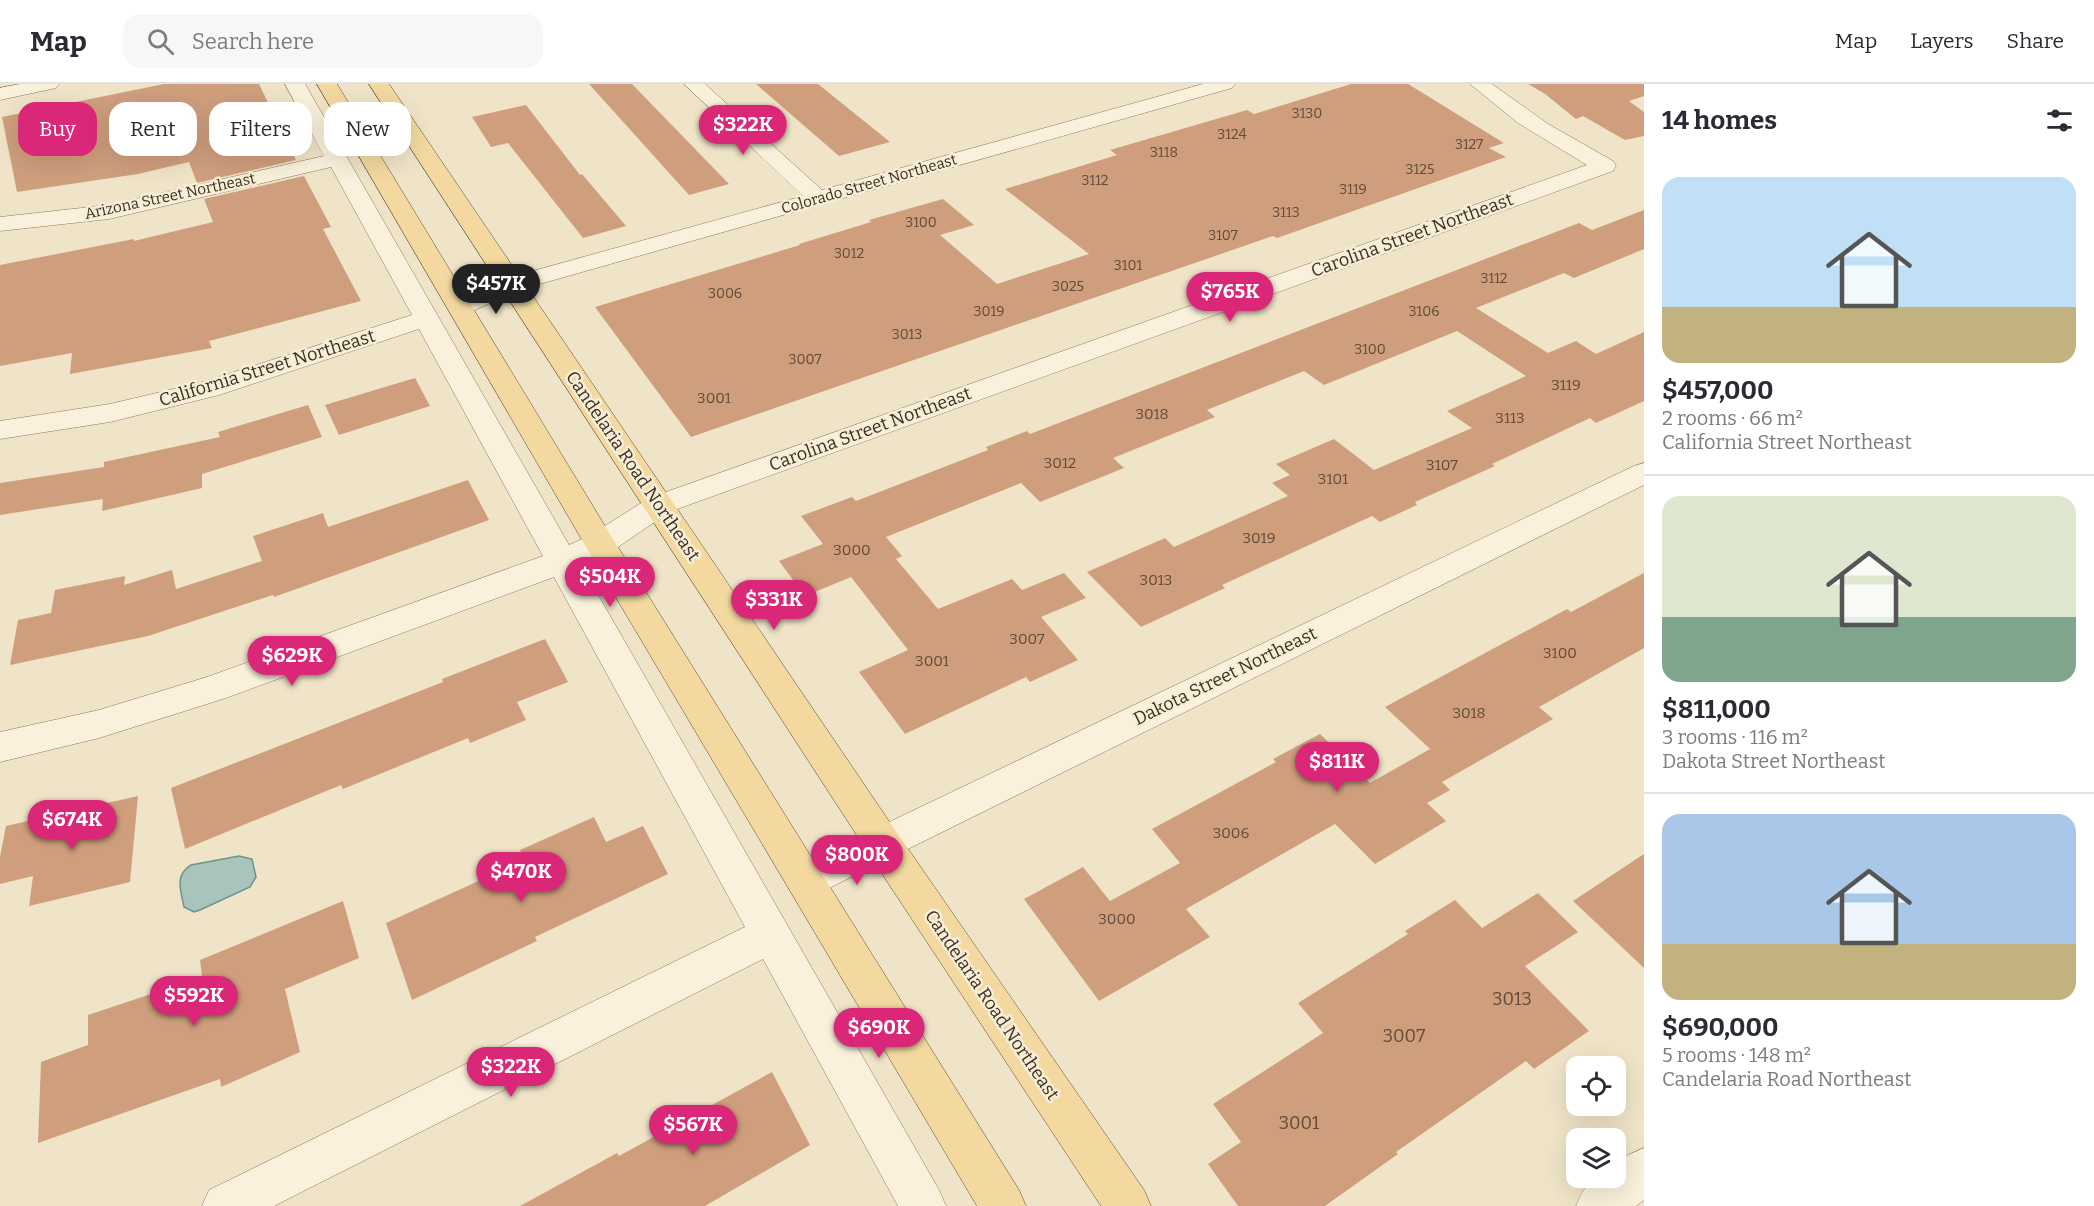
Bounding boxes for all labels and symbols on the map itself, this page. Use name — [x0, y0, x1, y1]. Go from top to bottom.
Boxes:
pin: $322K — [701, 105, 785, 156]
house number: 3130 — [1292, 105, 1322, 122]
house number: 3124 — [1217, 126, 1247, 143]
house number: 3127 — [1455, 136, 1483, 153]
house number: 3118 — [1150, 144, 1178, 161]
street label: Colorado Street Northeast — [779, 150, 959, 218]
house number: 3125 — [1406, 161, 1434, 178]
street label: Arizona Street Northeast — [83, 169, 257, 223]
house number: 3112 — [1082, 172, 1108, 189]
house number: 3119 — [1339, 181, 1367, 198]
street label: Carolina Street Northeast — [1308, 188, 1516, 282]
house number: 3113 — [1272, 204, 1300, 221]
house number: 3100 — [905, 214, 937, 231]
house number: 3107 — [1208, 227, 1238, 244]
house number: 3012 — [834, 245, 864, 262]
house number: 3101 — [1114, 257, 1142, 274]
pin: $457K — [454, 264, 538, 315]
house number: 3112 — [1481, 270, 1507, 287]
pin: $765K — [1188, 272, 1272, 323]
house number: 3025 — [1052, 278, 1084, 295]
house number: 3006 — [708, 285, 742, 302]
house number: 3019 — [974, 303, 1004, 320]
house number: 3106 — [1409, 303, 1439, 320]
street label: California Street Northeast — [156, 324, 378, 411]
house number: 3013 — [892, 326, 922, 343]
house number: 3100 — [1354, 341, 1386, 358]
house number: 3007 — [789, 351, 821, 368]
street label: Candelaria Road Northeast — [561, 367, 705, 566]
house number: 3119 — [1551, 376, 1581, 394]
street label: Carolina Street Northeast — [766, 382, 974, 476]
house number: 3001 — [697, 389, 731, 407]
house number: 3018 — [1135, 405, 1169, 423]
house number: 3113 — [1495, 409, 1525, 427]
house number: 3012 — [1044, 454, 1076, 472]
house number: 3107 — [1426, 456, 1458, 474]
house number: 3101 — [1318, 470, 1348, 488]
house number: 3019 — [1243, 529, 1276, 547]
house number: 3000 — [833, 541, 871, 559]
pin: $504K — [568, 557, 652, 608]
house number: 3013 — [1140, 571, 1172, 589]
pin: $331K — [732, 580, 816, 631]
street label: Dakota Street Northeast — [1130, 622, 1321, 730]
house number: 3007 — [1009, 630, 1045, 648]
pin: $629K — [250, 636, 334, 687]
house number: 3100 — [1543, 644, 1577, 662]
house number: 3001 — [915, 652, 949, 670]
house number: 3018 — [1452, 704, 1486, 722]
pin: $811K — [1295, 742, 1379, 793]
pin: $674K — [30, 800, 114, 851]
house number: 3006 — [1213, 824, 1249, 842]
pin: $800K — [815, 835, 899, 886]
pin: $470K — [479, 852, 563, 903]
street label: Candelaria Road Northeast — [920, 906, 1064, 1105]
house number: 3000 — [1098, 910, 1136, 928]
pin: $592K — [152, 976, 236, 1027]
house number: 3013 — [1492, 988, 1532, 1010]
pin: $690K — [837, 1008, 921, 1059]
house number: 3007 — [1383, 1025, 1425, 1047]
pin: $322K — [469, 1047, 553, 1098]
pin: $567K — [651, 1105, 735, 1156]
house number: 3001 — [1279, 1112, 1320, 1134]

